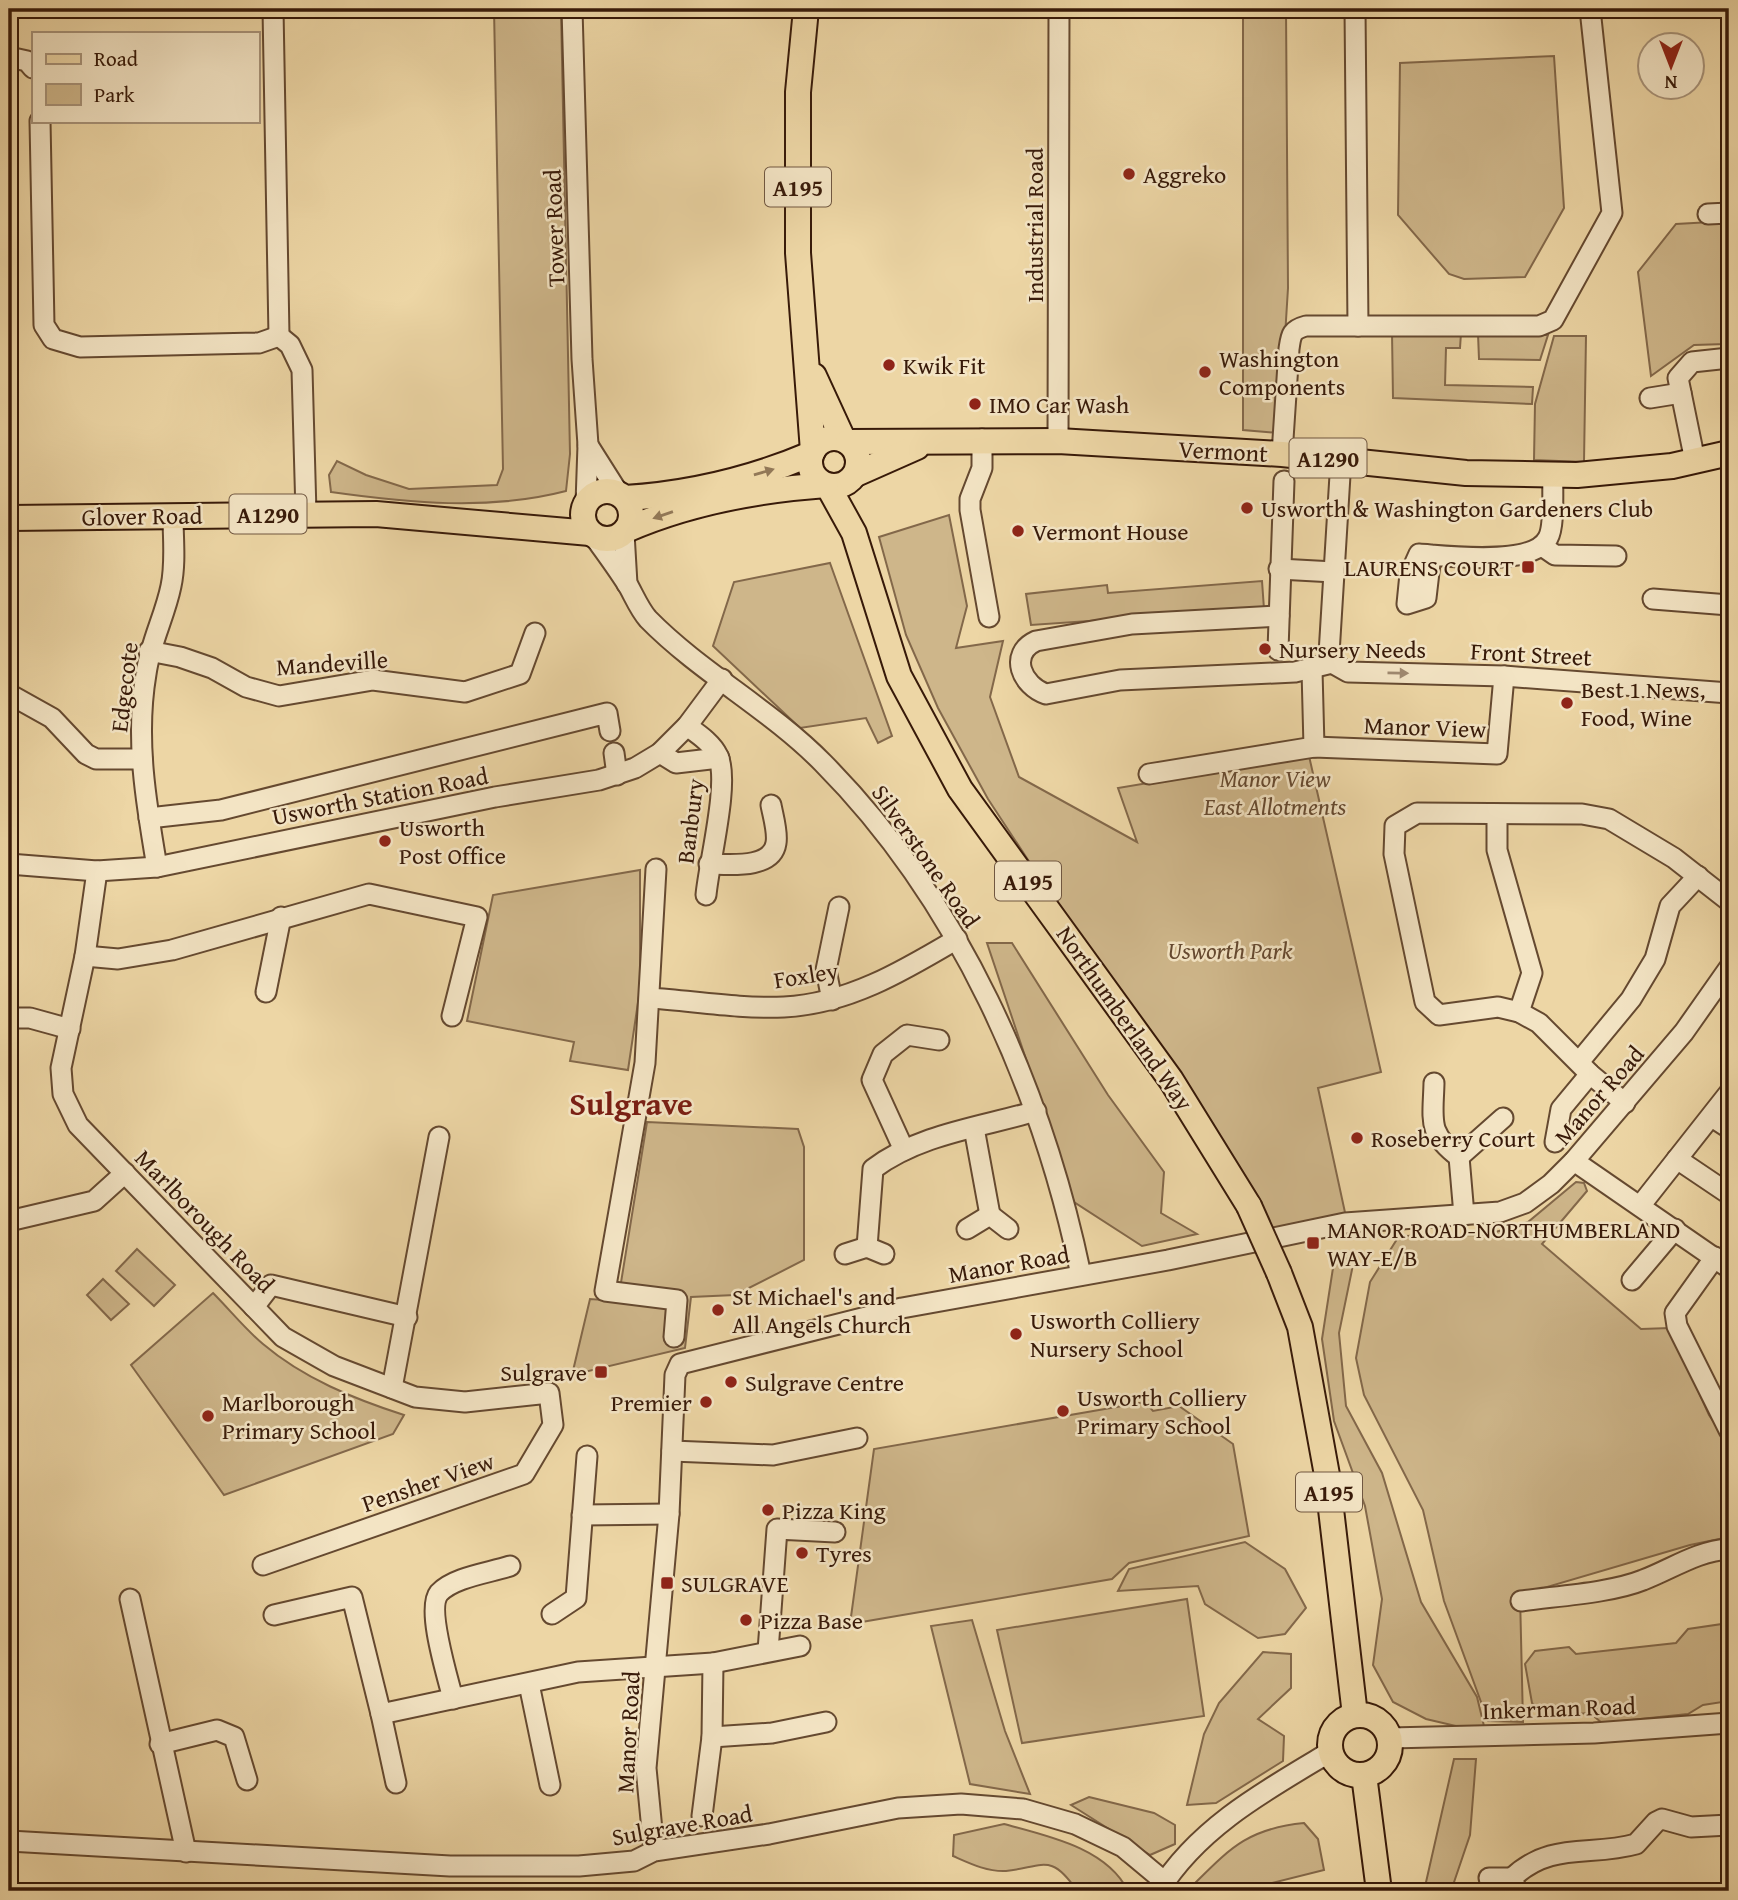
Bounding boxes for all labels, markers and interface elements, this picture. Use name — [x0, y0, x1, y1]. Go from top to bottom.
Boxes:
legend — [32, 32, 259, 122]
north arrow — [1636, 32, 1706, 102]
text: Road — [94, 43, 139, 74]
text: N — [1664, 69, 1677, 97]
text: Park — [94, 79, 135, 110]
street label: Industrial Road — [1017, 147, 1052, 302]
place label: Aggreko — [1143, 157, 1226, 192]
marker: Aggreko — [1121, 166, 1137, 182]
street label: Tower Road — [534, 168, 574, 287]
road number: A195 — [765, 168, 831, 206]
place label: Washington Components — [1219, 341, 1345, 404]
place label: Kwik Fit — [903, 348, 986, 383]
marker: Kwik Fit — [881, 357, 897, 373]
marker: Washington Components — [1197, 364, 1213, 380]
place label: IMO Car Wash — [989, 387, 1130, 422]
marker: IMO Car Wash — [967, 396, 983, 412]
street label: Vermont — [1178, 431, 1269, 471]
road number: A1290 — [1290, 438, 1366, 478]
one-way arrow — [754, 467, 775, 477]
place label: Usworth & Washington Gardeners Club — [1261, 491, 1653, 526]
road number: A1290 — [230, 494, 306, 534]
street label: Glover Road — [81, 497, 203, 535]
marker: Usworth & Washington Gardeners Club — [1239, 500, 1255, 516]
one-way arrow — [653, 510, 674, 521]
place label: Vermont House — [1032, 514, 1188, 549]
marker: Vermont House — [1010, 523, 1026, 539]
place label: LAURENS COURT — [1344, 550, 1514, 585]
marker: LAURENS COURT — [1520, 559, 1536, 575]
place label: Nursery Needs — [1279, 632, 1426, 667]
street label: Front Street — [1469, 633, 1593, 675]
street label: Edgecote — [101, 640, 147, 734]
marker: Nursery Needs — [1257, 641, 1273, 657]
street label: Mandeville — [275, 642, 389, 684]
one-way arrow — [1387, 667, 1409, 679]
place label: Best 1 News, Food, Wine — [1581, 672, 1705, 735]
marker: Best 1 News, Food, Wine — [1559, 695, 1575, 711]
street label: Manor View — [1363, 707, 1487, 747]
street label: Usworth Station Road — [269, 758, 491, 834]
park label: Manor View East Allotments — [1203, 761, 1347, 824]
street label: Banbury — [667, 776, 713, 866]
street label: Silverstone Road — [863, 777, 989, 935]
place label: Usworth Post Office — [399, 810, 506, 873]
marker: Usworth Post Office — [377, 833, 393, 849]
road number: A195 — [995, 862, 1061, 900]
street label: Northumberland Way — [1048, 919, 1202, 1118]
park label: Usworth Park — [1167, 933, 1293, 968]
street label: Foxley — [771, 953, 841, 997]
street label: Manor Road — [1546, 1037, 1652, 1153]
district label: Sulgrave — [569, 1080, 693, 1127]
place label: Roseberry Court — [1371, 1121, 1536, 1156]
marker: Roseberry Court — [1349, 1130, 1365, 1146]
street label: Marlborough Road — [127, 1141, 283, 1301]
place label: MANOR ROAD-NORTHUMBERLAND WAY-E/B — [1327, 1212, 1680, 1275]
marker: MANOR ROAD-NORTHUMBERLAND WAY-E/B — [1305, 1235, 1321, 1251]
street label: Manor Road — [946, 1236, 1072, 1292]
place label: St Michael's and All Angels Church — [732, 1279, 911, 1342]
marker: St Michael's and All Angels Church — [710, 1302, 726, 1318]
place label: Usworth Colliery Nursery School — [1030, 1303, 1200, 1366]
marker: Usworth Colliery Nursery School — [1008, 1326, 1024, 1342]
place label: Sulgrave — [500, 1355, 587, 1390]
marker: Sulgrave — [593, 1364, 609, 1380]
place label: Sulgrave Centre — [745, 1365, 904, 1400]
marker: Sulgrave Centre — [723, 1374, 739, 1390]
place label: Usworth Colliery Primary School — [1077, 1380, 1247, 1443]
place label: Marlborough Primary School — [222, 1385, 377, 1448]
place label: Premier — [611, 1385, 692, 1420]
marker: Premier — [698, 1394, 714, 1410]
marker: Usworth Colliery Primary School — [1055, 1403, 1071, 1419]
marker: Marlborough Primary School — [200, 1408, 216, 1424]
street label: Pensher View — [357, 1443, 499, 1521]
road number: A195 — [1296, 1472, 1362, 1512]
place label: Pizza King — [782, 1493, 886, 1528]
marker: Pizza King — [760, 1502, 776, 1518]
place label: Tyres — [816, 1536, 872, 1571]
marker: Tyres — [794, 1545, 810, 1561]
place label: SULGRAVE — [681, 1566, 789, 1601]
marker: SULGRAVE — [659, 1575, 675, 1591]
place label: Pizza Base — [760, 1603, 863, 1638]
marker: Pizza Base — [738, 1612, 754, 1628]
street label: Manor Road — [607, 1670, 649, 1794]
street label: Inkerman Road — [1482, 1688, 1637, 1728]
street label: Sulgrave Road — [609, 1795, 755, 1855]

